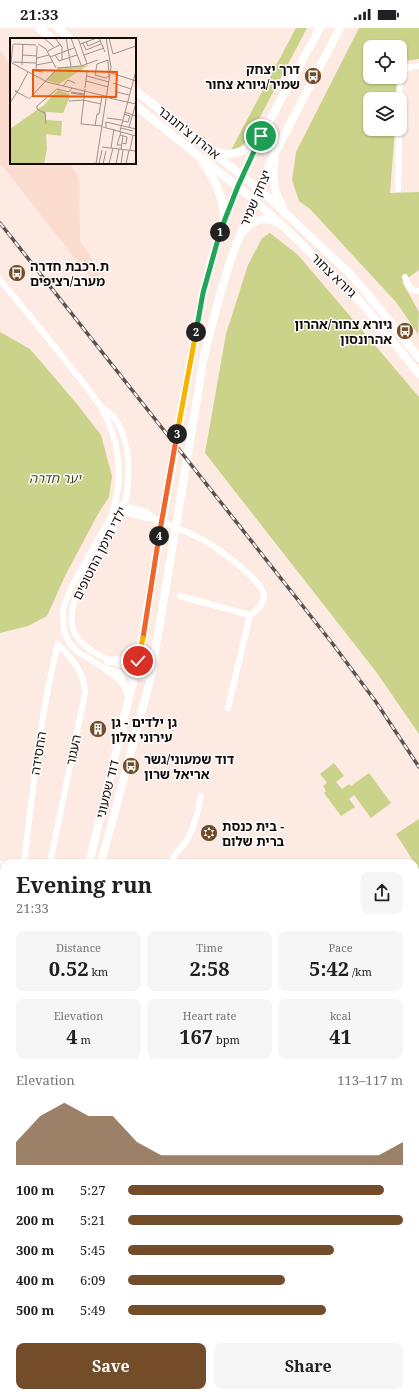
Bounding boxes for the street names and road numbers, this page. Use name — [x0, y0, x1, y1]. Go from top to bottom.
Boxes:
street label: אהרון צ'חנובר — [154, 101, 224, 163]
street label: יצחק שמיר — [235, 167, 275, 229]
street label: גיורא צחור — [307, 249, 361, 301]
street label: ילדי תימן החטופים — [68, 503, 130, 603]
street label: החסידה — [26, 730, 50, 776]
street label: העגור — [61, 733, 85, 767]
street label: דוד שמעוני — [91, 758, 123, 820]

